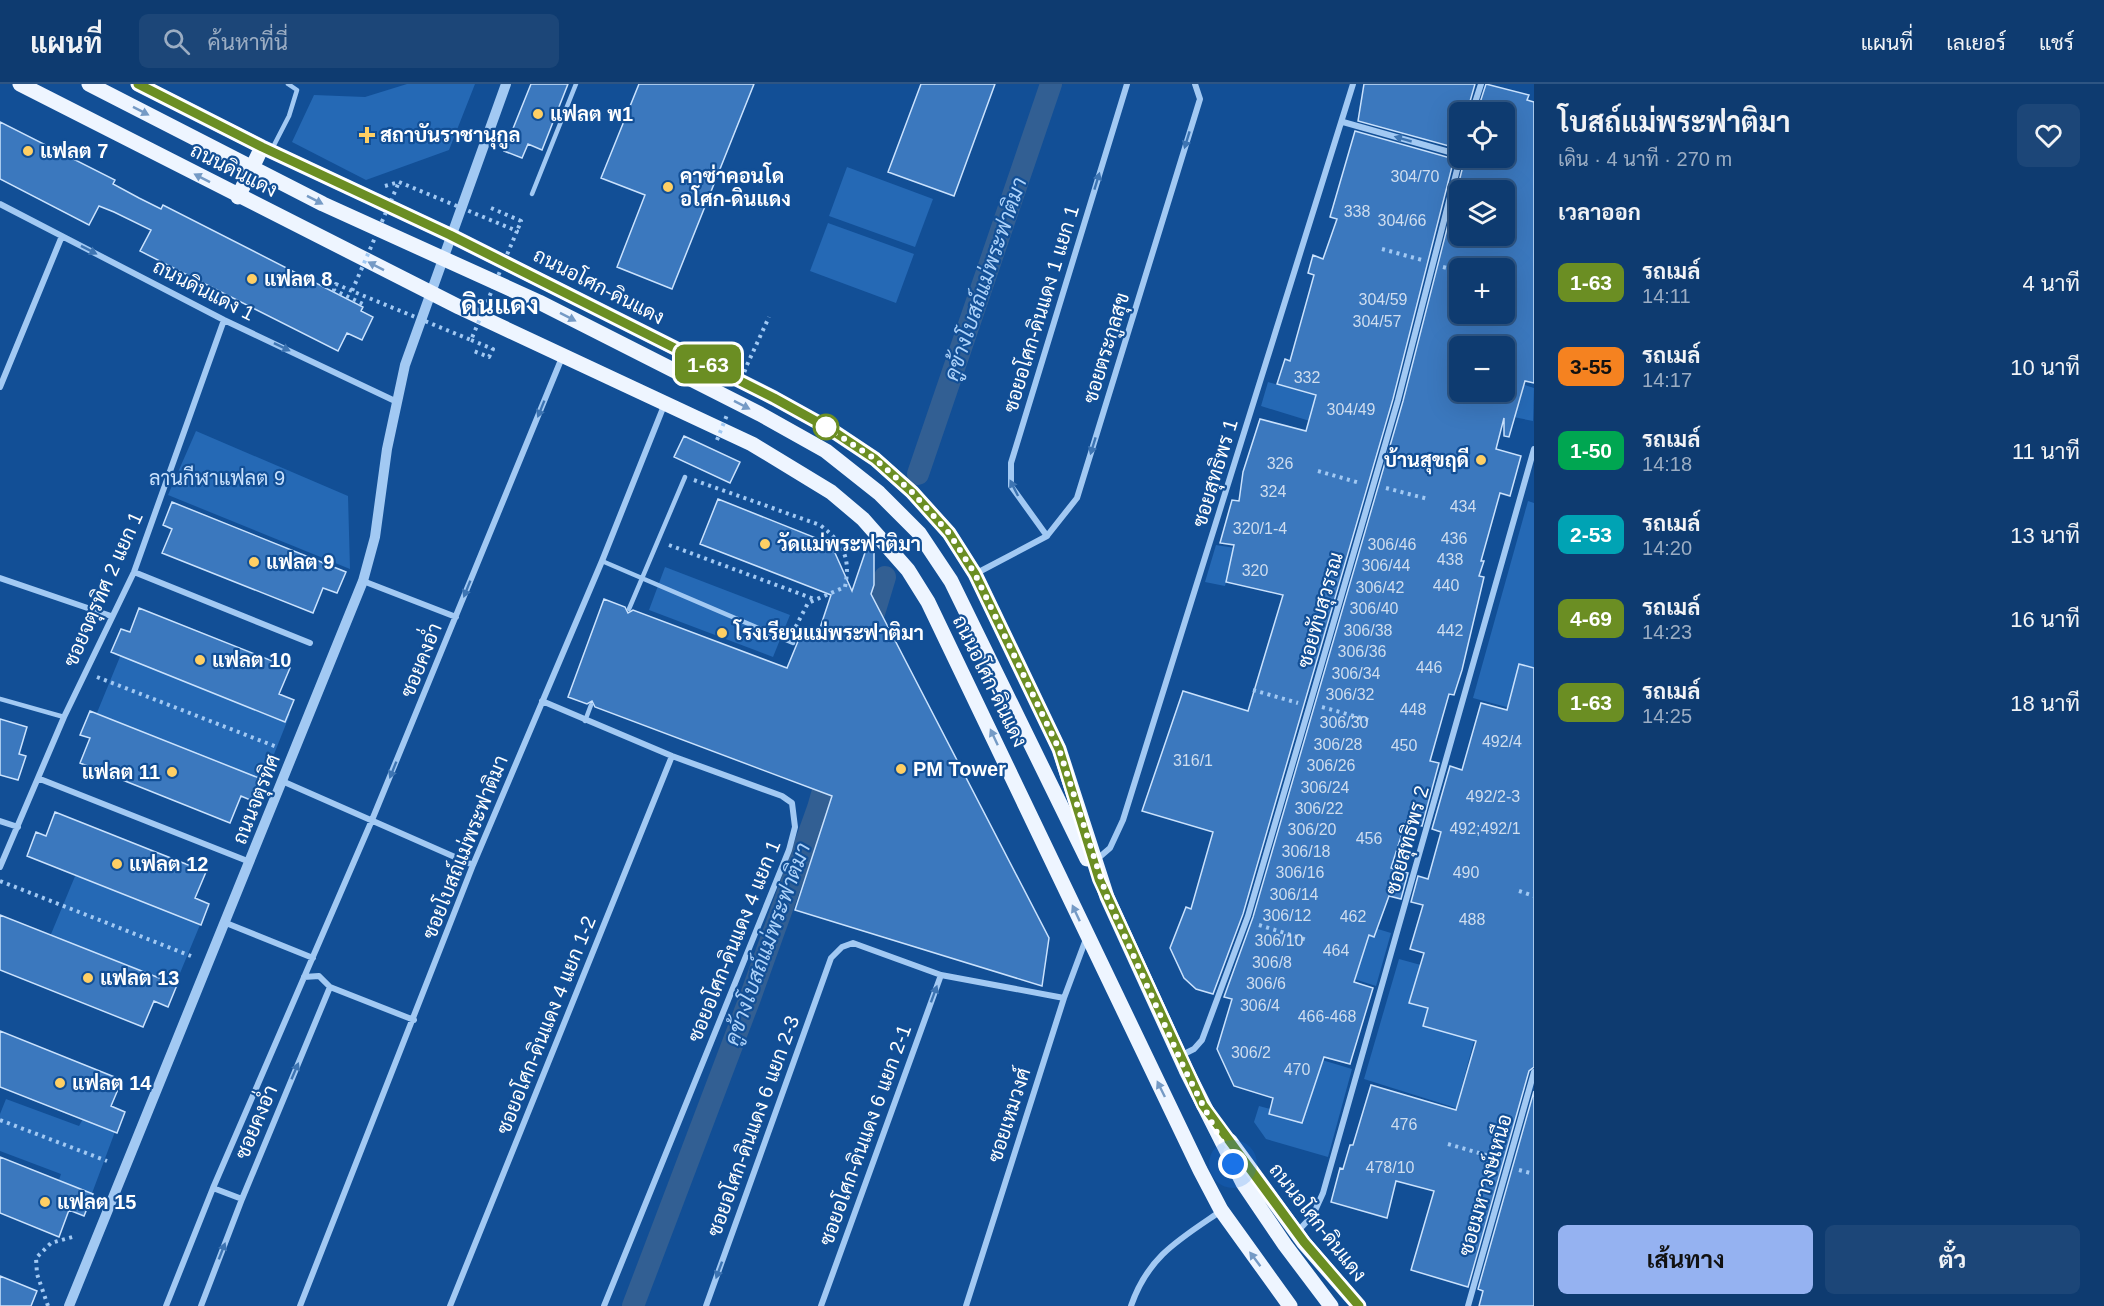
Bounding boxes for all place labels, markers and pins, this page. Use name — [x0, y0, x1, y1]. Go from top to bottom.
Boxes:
place label: แฟลต พ1 — [550, 103, 633, 125]
marker: แฟลต พ1 — [531, 107, 545, 121]
place label: สถาบันราชานุกูล — [380, 122, 520, 150]
marker: สถาบันราชานุกูล — [358, 126, 376, 144]
place label: แฟลต 7 — [40, 140, 108, 162]
marker: แฟลต 7 — [21, 144, 35, 158]
place label: คาซ่าคอนโด อโศก-ดินแดง — [680, 162, 791, 210]
marker: คาซ่าคอนโด อโศก-ดินแดง — [661, 180, 675, 194]
place label: แฟลต 8 — [264, 268, 332, 290]
marker: แฟลต 8 — [245, 272, 259, 286]
unlabelled marker — [813, 414, 839, 440]
place label: บ้านสุขฤดี — [1384, 447, 1469, 475]
marker: บ้านสุขฤดี — [1474, 453, 1488, 467]
place label: วัดแม่พระฟาติมา — [777, 531, 921, 555]
marker: วัดแม่พระฟาติมา — [758, 537, 772, 551]
place label: แฟลต 9 — [266, 551, 334, 573]
marker: แฟลต 9 — [247, 555, 261, 569]
place label: โรงเรียนแม่พระฟาติมา — [733, 619, 924, 644]
marker: โรงเรียนแม่พระฟาติมา — [715, 626, 729, 640]
place label: แฟลต 10 — [212, 649, 291, 671]
marker: แฟลต 10 — [193, 653, 207, 667]
place label: PM Tower — [913, 758, 1006, 780]
place label: แฟลต 11 — [82, 761, 160, 783]
marker: PM Tower — [894, 762, 908, 776]
marker: แฟลต 11 — [165, 765, 179, 779]
place label: แฟลต 12 — [129, 853, 208, 875]
marker: แฟลต 12 — [110, 857, 124, 871]
place label: แฟลต 13 — [100, 967, 179, 989]
marker: แฟลต 13 — [81, 971, 95, 985]
place label: แฟลต 14 — [72, 1072, 152, 1094]
marker: แฟลต 14 — [53, 1076, 67, 1090]
place label: แฟลต 15 — [57, 1191, 136, 1213]
marker: แฟลต 15 — [38, 1195, 52, 1209]

